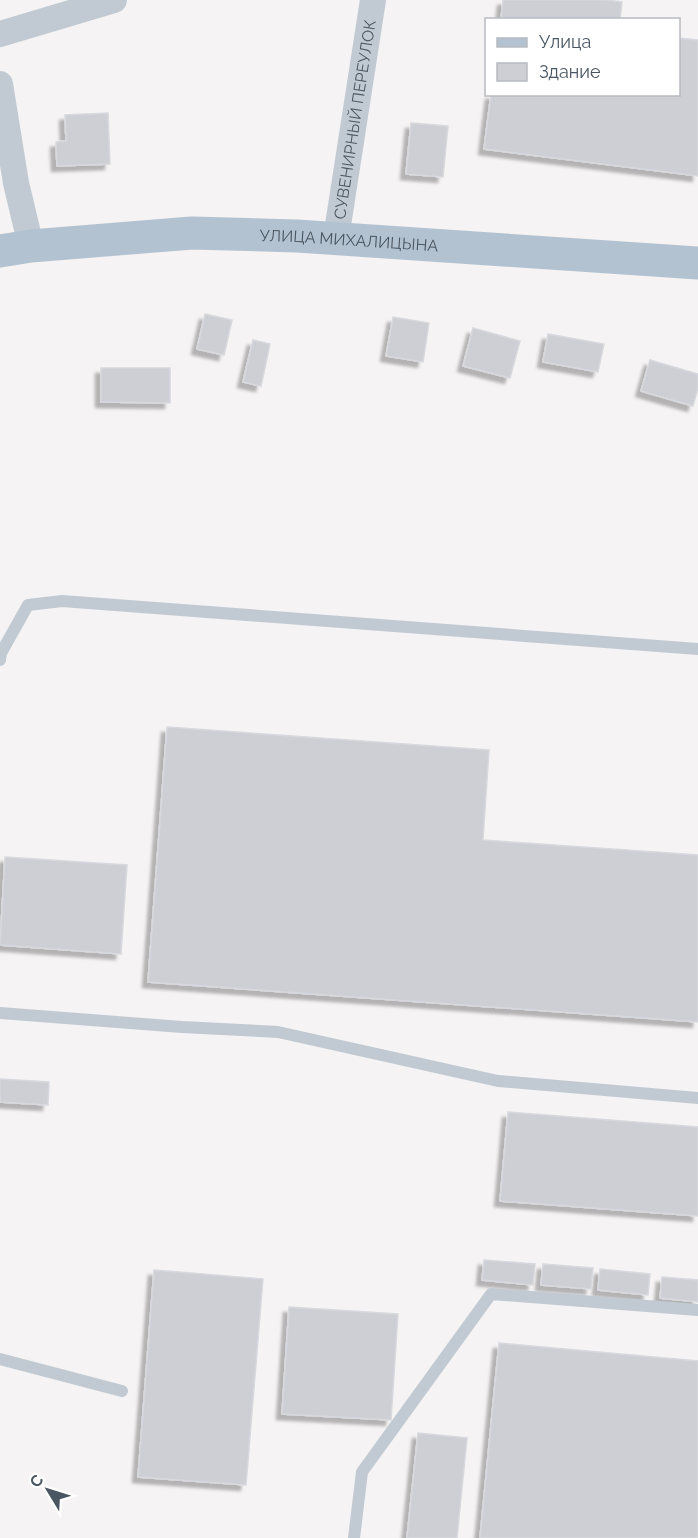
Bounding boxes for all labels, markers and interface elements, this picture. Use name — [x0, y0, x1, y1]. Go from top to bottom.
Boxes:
street label: СУВЕНИРНЫЙ ПЕРЕУЛОК — [330, 18, 379, 220]
legend — [485, 18, 680, 96]
text: Улица — [539, 31, 591, 52]
text: Здание — [539, 61, 601, 82]
street label: УЛИЦА МИХАЛИЦЫНА — [259, 225, 439, 255]
north arrow — [18, 1460, 78, 1520]
text: С — [26, 1471, 47, 1491]

